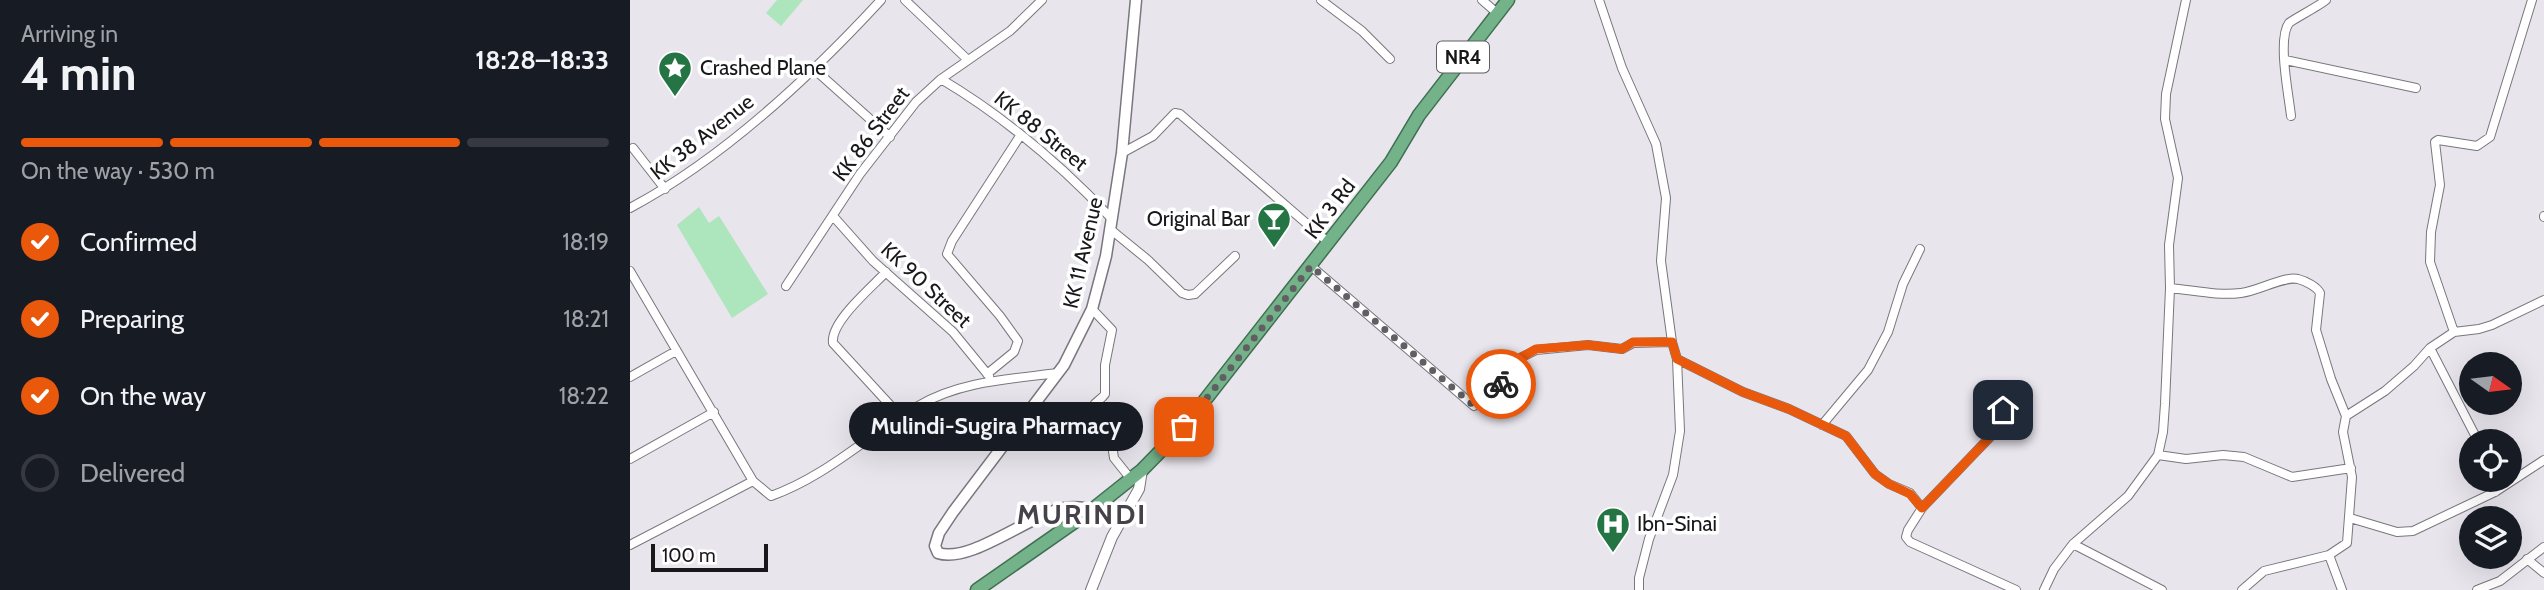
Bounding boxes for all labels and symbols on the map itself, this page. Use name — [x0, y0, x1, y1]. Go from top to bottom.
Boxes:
road number: NR4 — [1437, 41, 1489, 72]
place icon: Crashed Plane — [656, 49, 694, 98]
place label: Crashed Plane — [700, 55, 826, 80]
street label: KK 86 Street — [827, 82, 914, 186]
street label: KK 88 Street — [990, 85, 1093, 176]
street label: KK 38 Avenue — [645, 88, 758, 185]
street label: KK 3 Rd — [1299, 174, 1360, 244]
street label: KK 11 Avenue — [1058, 195, 1108, 311]
bar icon: Original Bar — [1255, 200, 1293, 249]
place label: Original Bar — [1147, 206, 1250, 231]
street label: KK 90 Street — [876, 237, 976, 333]
courier — [1466, 349, 1536, 419]
north arrow — [2459, 352, 2522, 415]
pin — [1973, 380, 2033, 440]
pin — [1154, 397, 1214, 457]
callout: Mulindi-Sugira Pharmacy — [848, 402, 1142, 452]
district label: MURINDI — [1017, 497, 1147, 531]
hospital icon: Ibn-Sinai — [1594, 505, 1632, 554]
place label: Ibn-Sinai — [1637, 511, 1717, 536]
scale bar — [651, 541, 768, 573]

